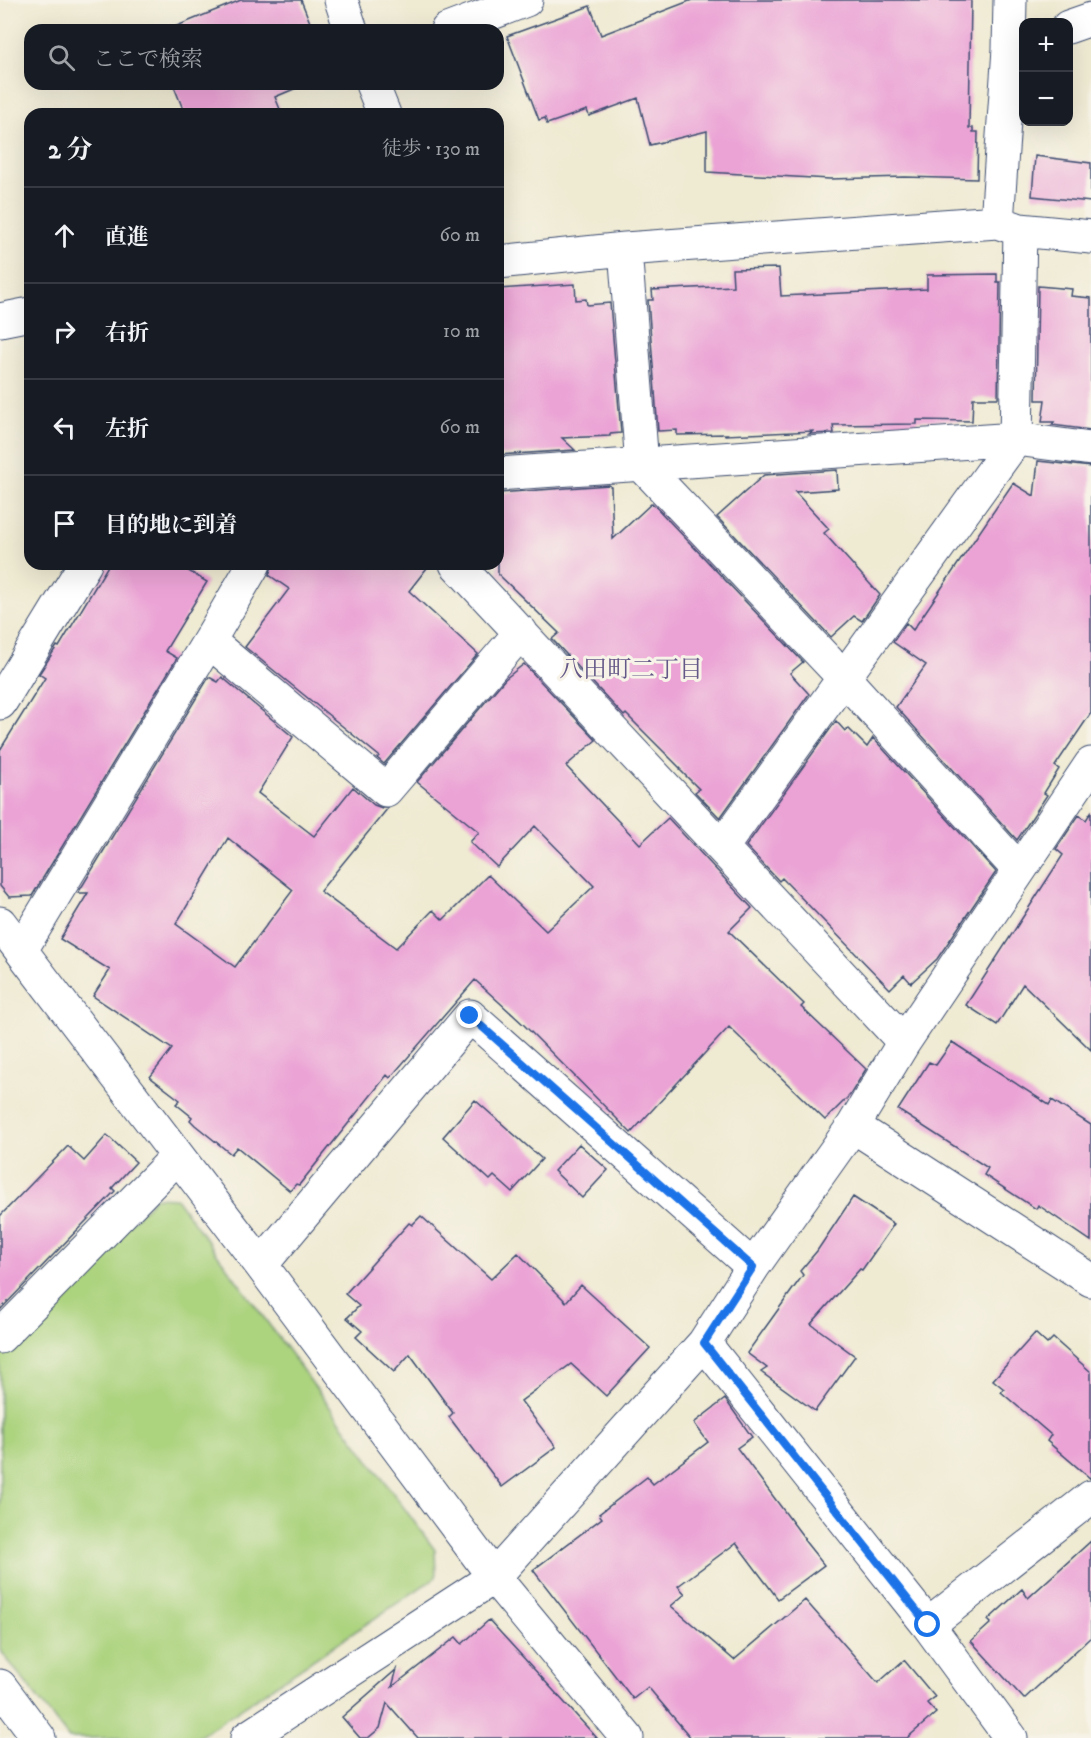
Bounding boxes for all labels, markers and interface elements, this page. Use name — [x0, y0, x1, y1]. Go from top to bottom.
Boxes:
map controls — [1019, 18, 1073, 126]
button: + — [1019, 18, 1073, 72]
search box — [24, 24, 504, 90]
icon: search — [45, 41, 78, 74]
text: ここで検索 — [93, 46, 203, 73]
button: − — [1019, 72, 1073, 126]
text: 2 分 — [48, 134, 92, 167]
text: 徒歩 · 130 m — [382, 137, 480, 162]
icon: ahead — [48, 219, 81, 252]
text: 60 m — [440, 223, 480, 248]
text: 直進 — [105, 224, 149, 251]
icon: right — [48, 315, 81, 348]
text: 10 m — [443, 319, 480, 344]
text: 右折 — [105, 320, 149, 347]
icon: left — [48, 411, 81, 444]
text: 60 m — [440, 415, 480, 440]
text: 左折 — [105, 416, 149, 443]
icon: arrive — [48, 507, 81, 540]
text: 目的地に到着 — [105, 512, 237, 539]
district label: 八田町二丁目 — [559, 655, 703, 685]
route end — [456, 1002, 482, 1028]
route start — [914, 1611, 940, 1637]

